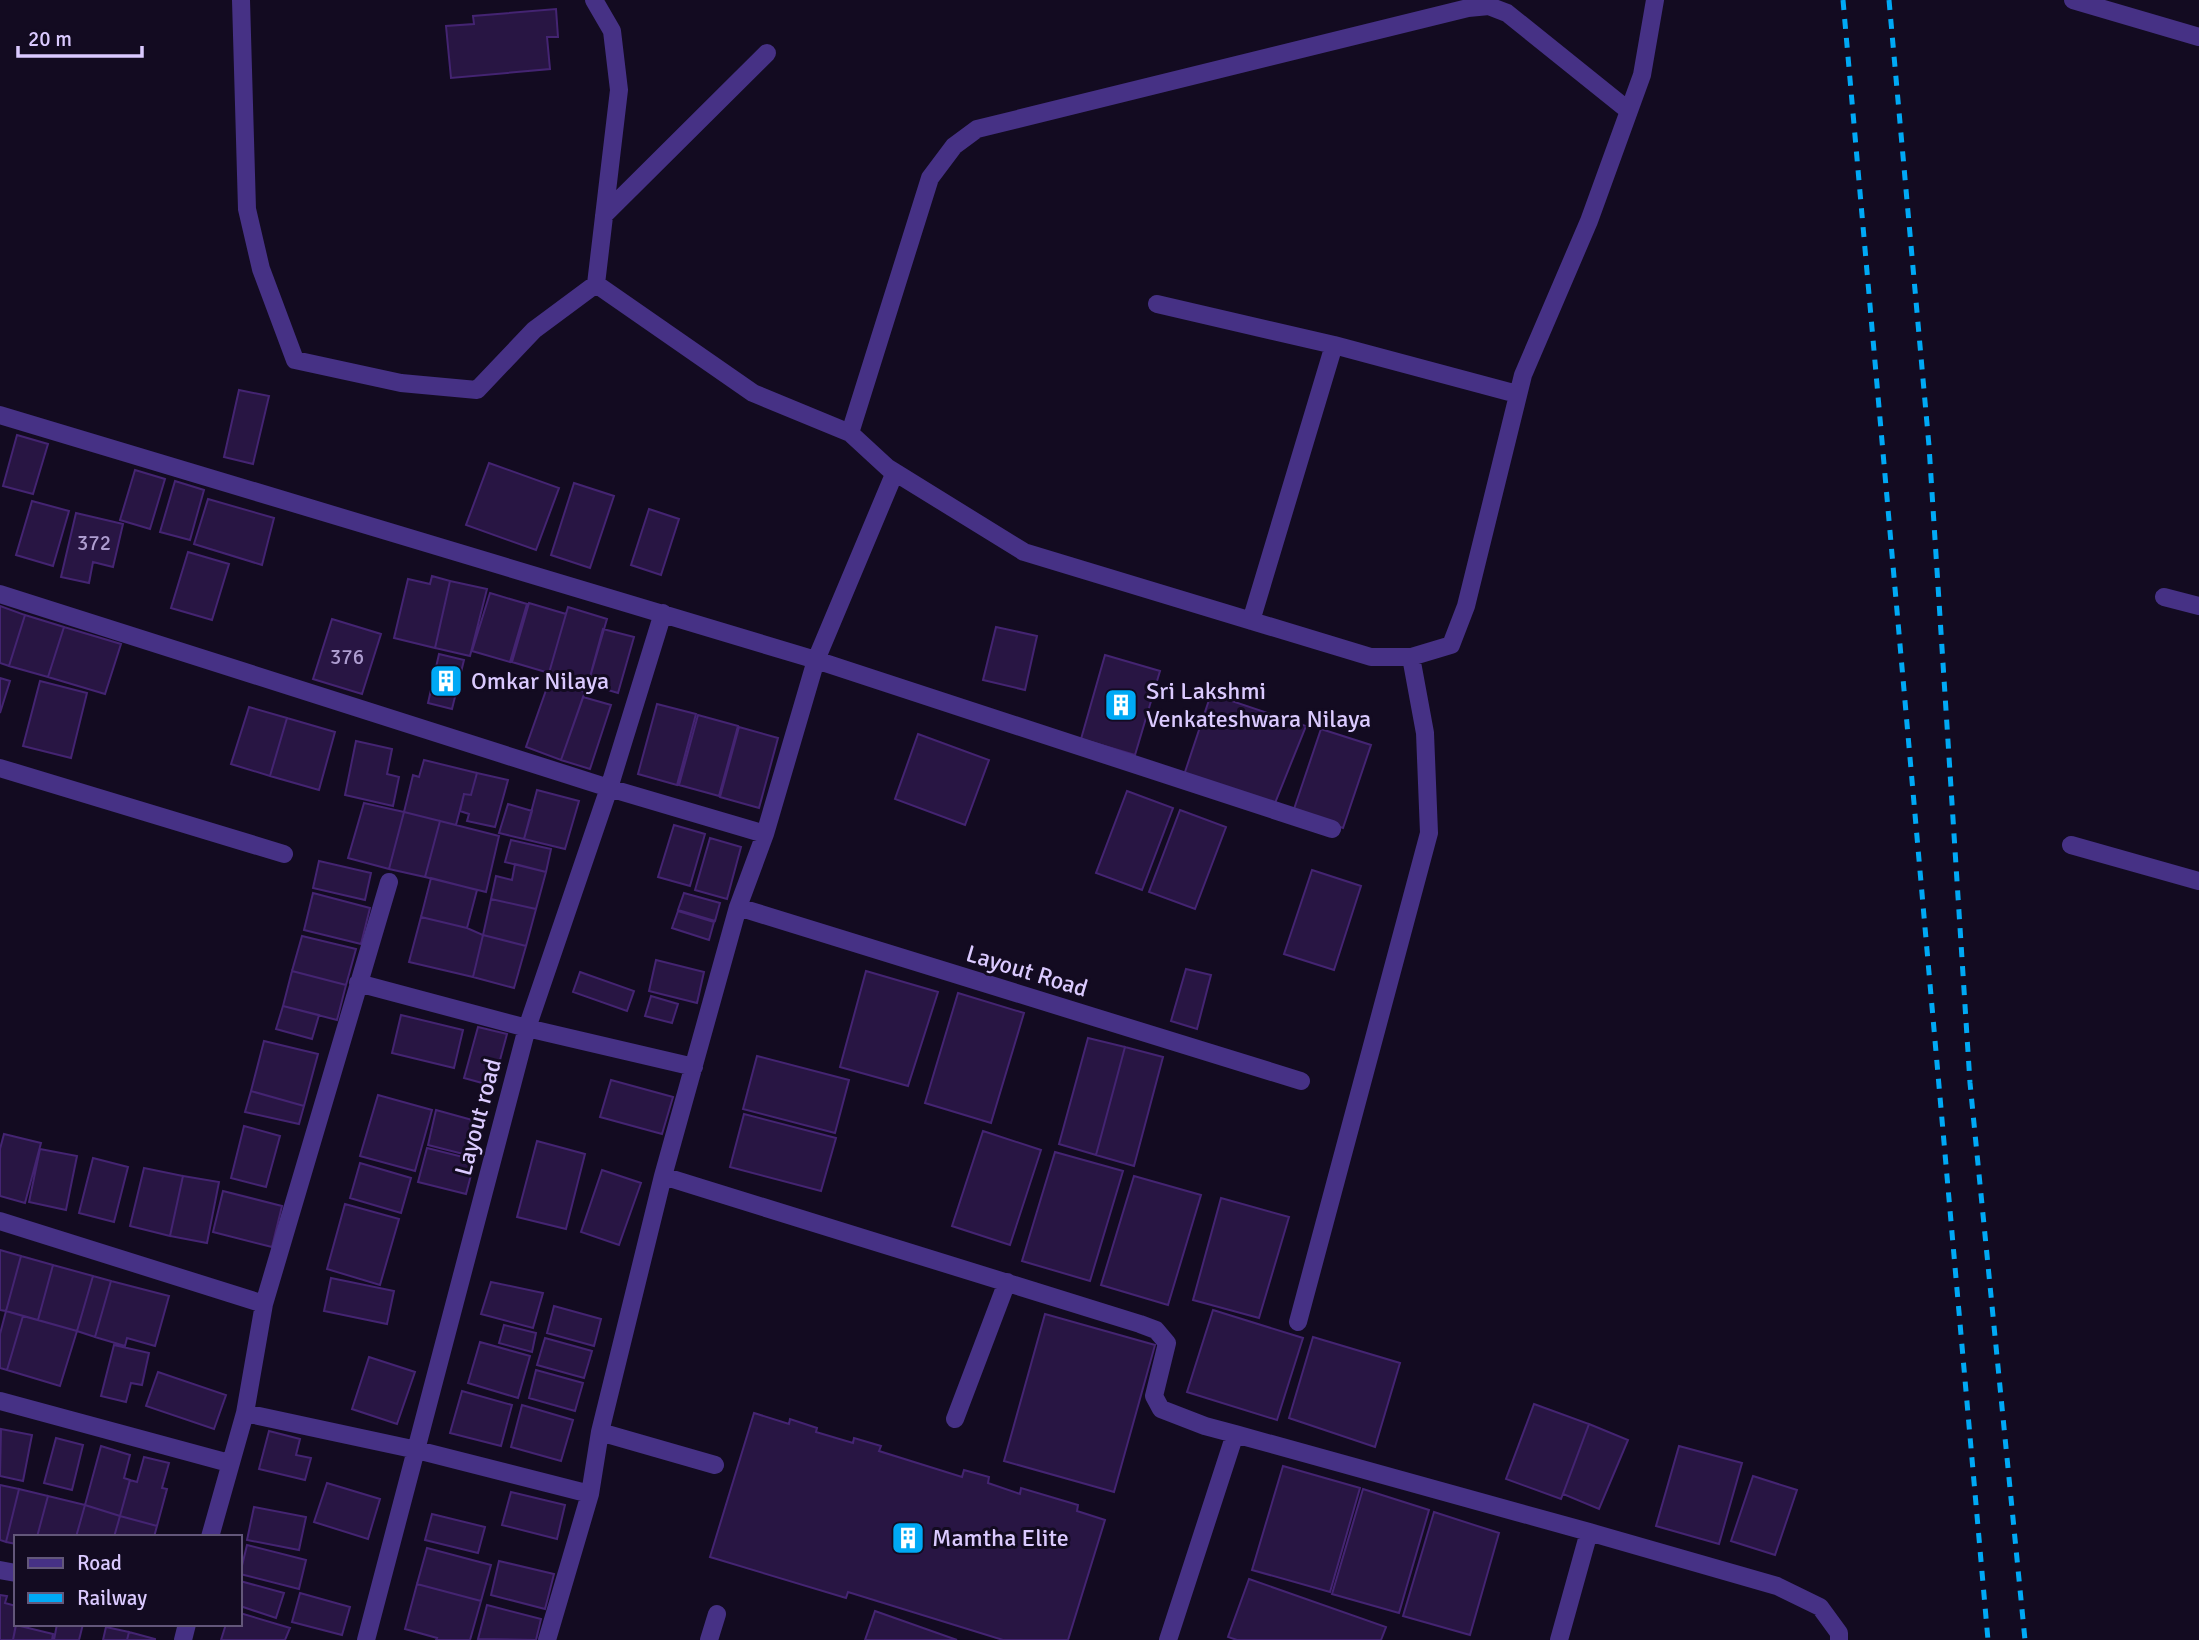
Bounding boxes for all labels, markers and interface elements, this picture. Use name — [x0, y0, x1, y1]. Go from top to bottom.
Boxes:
scale bar — [18, 14, 142, 58]
text: 20 m — [28, 26, 72, 52]
house number: 372 — [77, 530, 111, 556]
house number: 376 — [330, 644, 364, 670]
building icon: Omkar Nilaya — [427, 662, 465, 700]
place label: Omkar Nilaya — [471, 666, 609, 696]
place label: Sri Lakshmi Venkateshwara Nilaya — [1146, 676, 1371, 734]
building icon: Sri Lakshmi Venkateshwara Nilaya — [1102, 686, 1140, 724]
street label: Layout Road — [962, 938, 1092, 1004]
street label: Layout road — [448, 1055, 508, 1179]
building icon: Mamtha Elite — [889, 1519, 927, 1557]
place label: Mamtha Elite — [932, 1523, 1069, 1553]
legend — [14, 1535, 242, 1626]
text: Road — [77, 1550, 122, 1576]
text: Railway — [77, 1585, 147, 1611]

